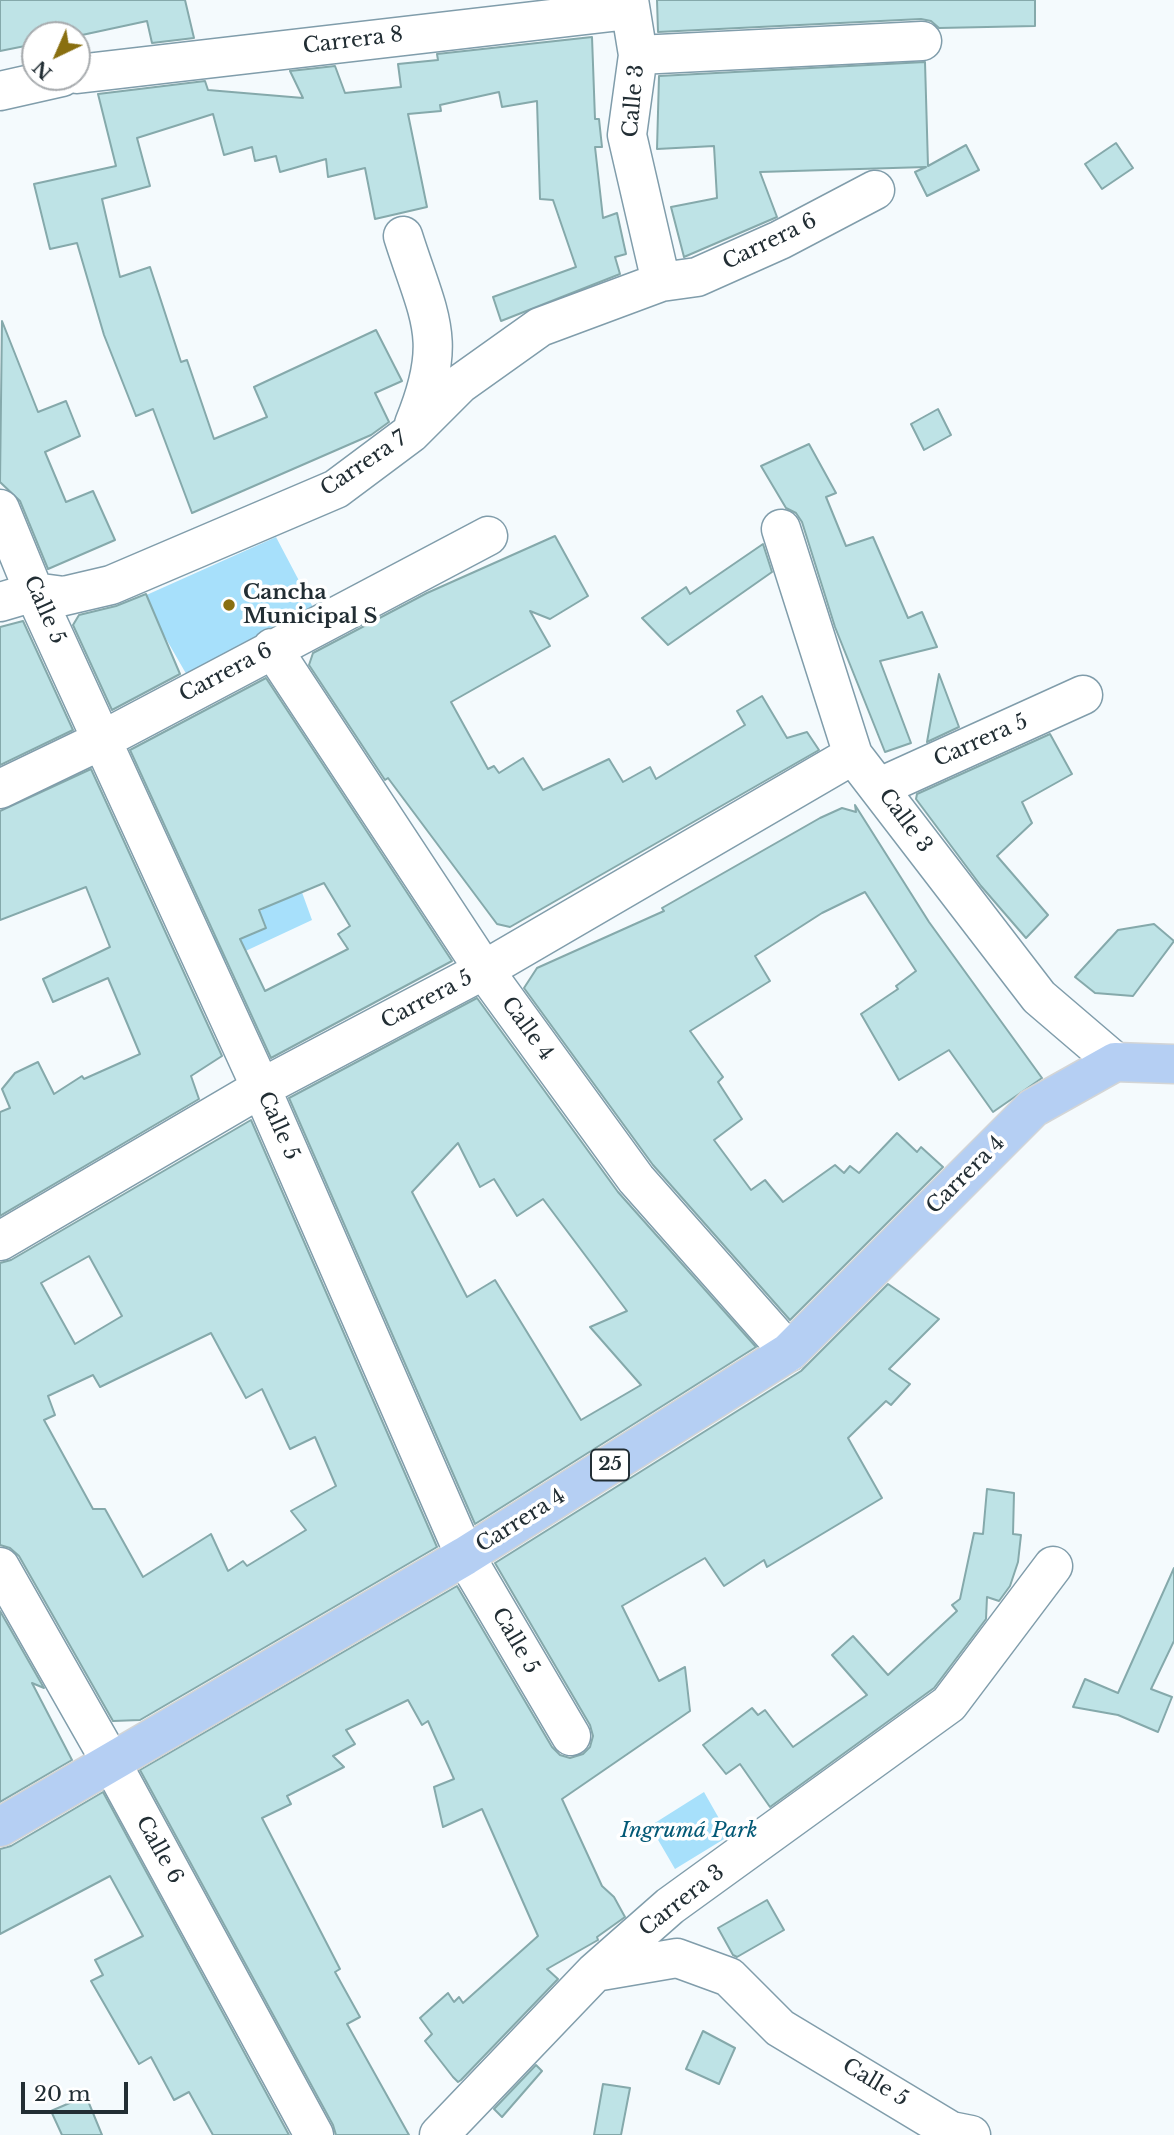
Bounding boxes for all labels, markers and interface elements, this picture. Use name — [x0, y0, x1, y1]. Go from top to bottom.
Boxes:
north arrow — [21, 21, 91, 91]
street label: Carrera 8 — [301, 22, 405, 60]
text: N — [28, 56, 57, 85]
street label: Calle 3 — [618, 63, 650, 139]
street label: Carrera 6 — [719, 208, 821, 276]
street label: Carrera 7 — [316, 426, 412, 502]
street label: Calle 5 — [18, 572, 70, 648]
place label: Cancha Municipal S — [243, 580, 377, 630]
marker: Cancha Municipal S — [221, 597, 237, 613]
street label: Carrera 6 — [175, 638, 277, 708]
street label: Carrera 5 — [930, 709, 1032, 773]
street label: Calle 3 — [873, 784, 937, 858]
street label: Carrera 5 — [377, 965, 477, 1035]
street label: Calle 4 — [496, 992, 558, 1066]
street label: Calle 5 — [252, 1088, 304, 1164]
street label: Carrera 4 — [922, 1131, 1010, 1219]
road number: 25 — [591, 1450, 629, 1480]
street label: Carrera 4 — [472, 1484, 570, 1558]
street label: Calle 5 — [486, 1603, 544, 1679]
street label: Calle 6 — [130, 1812, 188, 1888]
park label: Ingrumá Park — [621, 1818, 757, 1844]
street label: Carrera 3 — [634, 1860, 730, 1942]
street label: Calle 5 — [838, 2054, 912, 2112]
scale bar — [24, 2068, 131, 2112]
text: 20 m — [34, 2081, 91, 2107]

